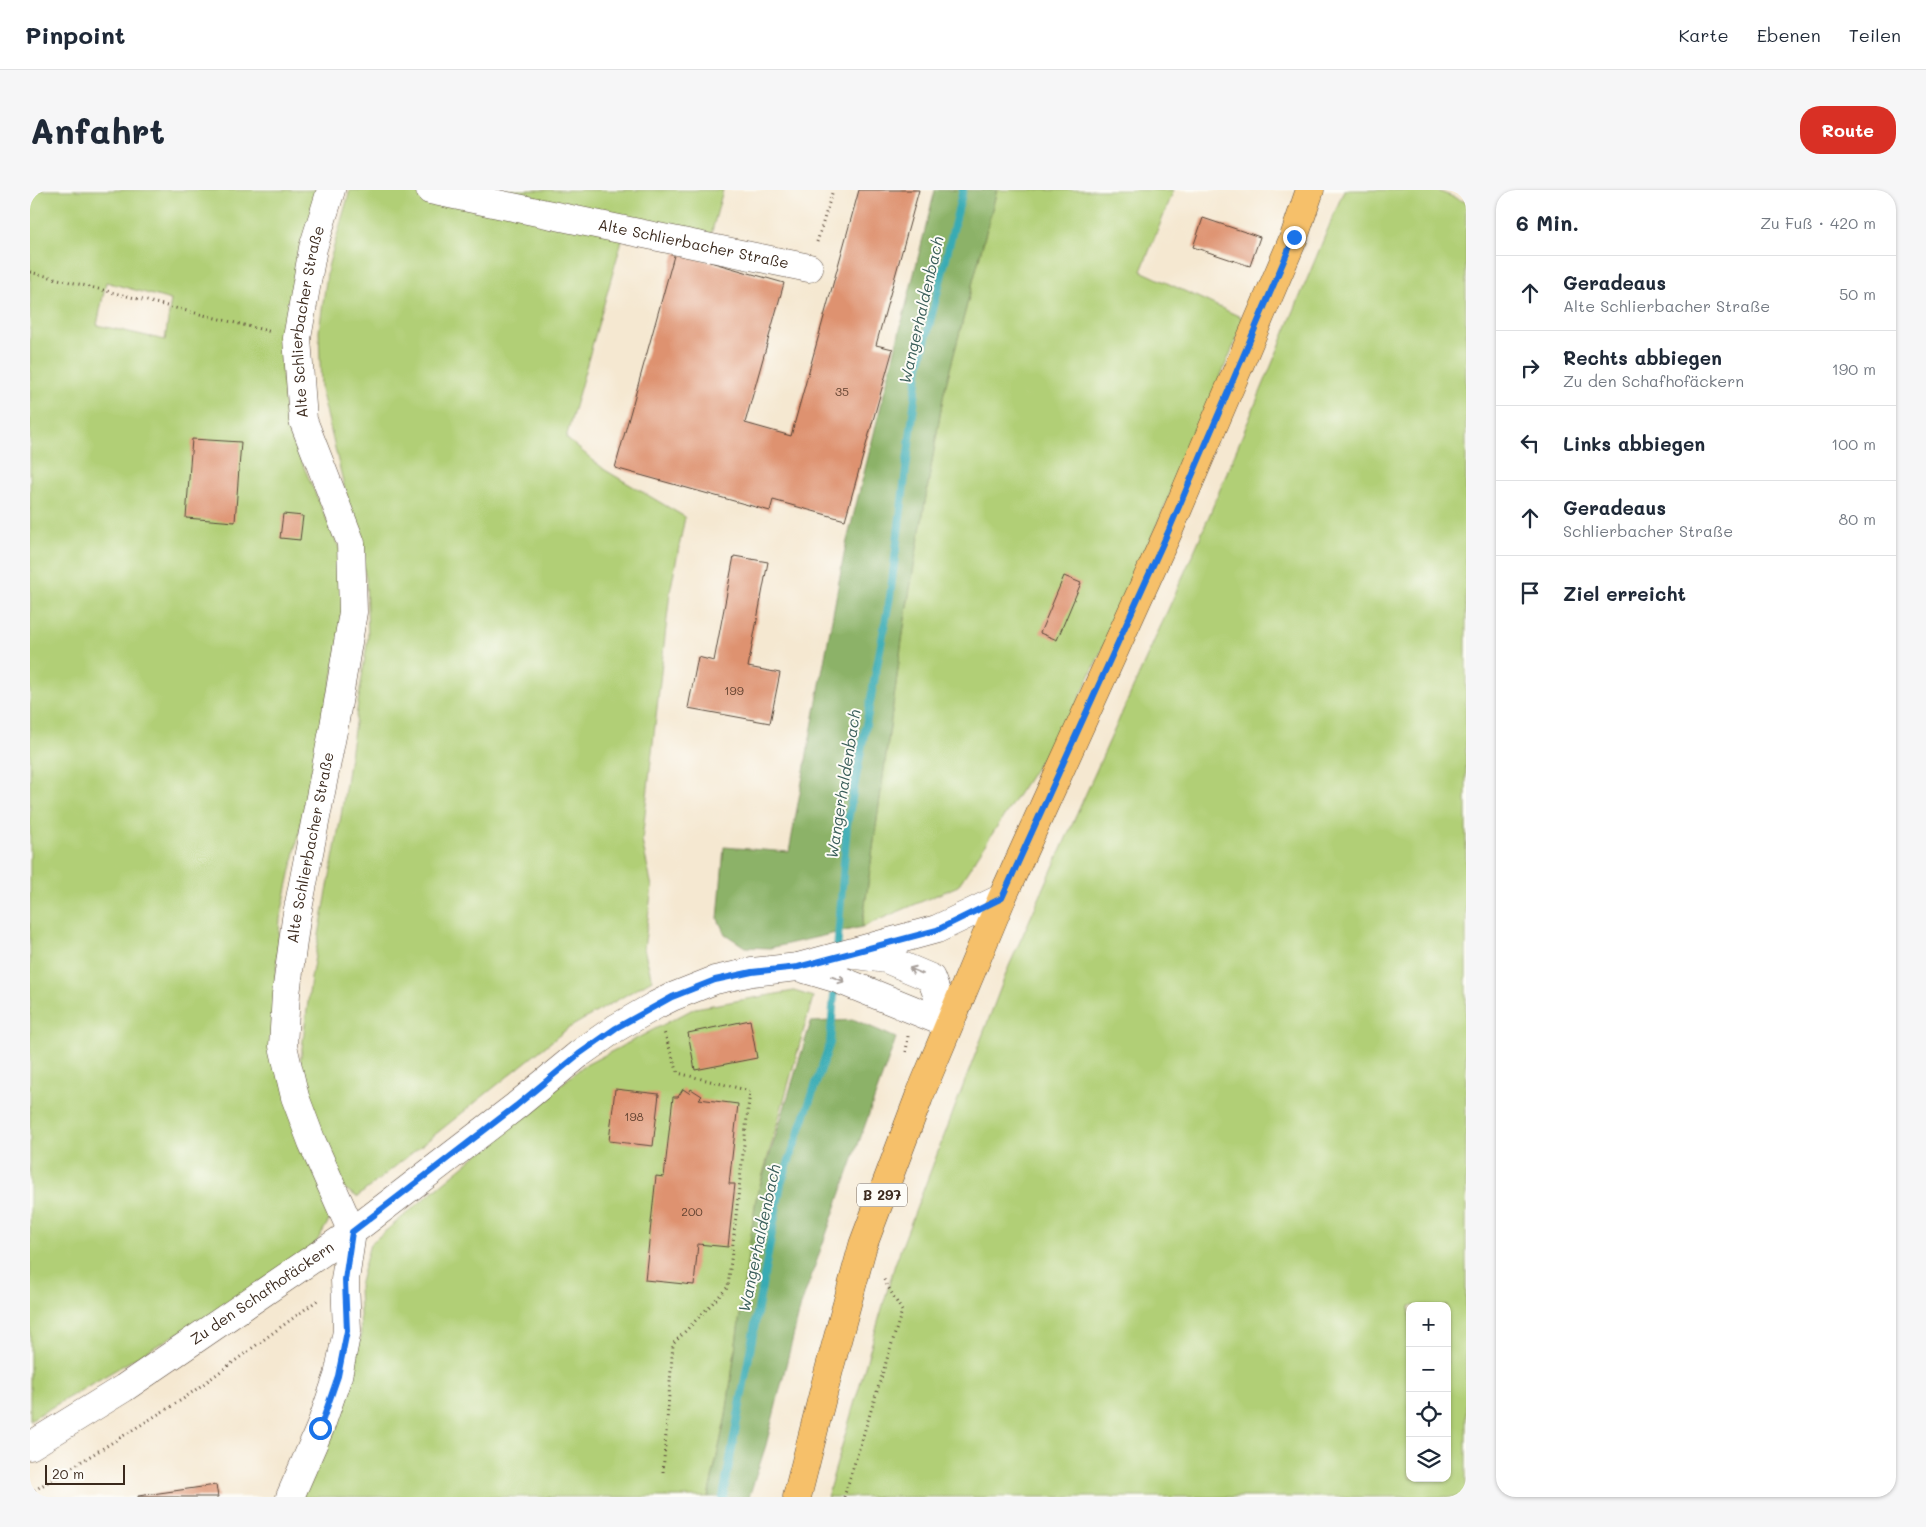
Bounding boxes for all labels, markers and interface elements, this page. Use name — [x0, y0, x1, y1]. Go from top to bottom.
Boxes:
text: Pinpoint — [25, 19, 126, 50]
text: Karte — [1678, 23, 1729, 47]
text: Ebenen — [1757, 23, 1821, 47]
text: Teilen — [1849, 23, 1901, 47]
button: Route — [1800, 106, 1896, 154]
text: Anfahrt — [30, 107, 165, 153]
text: 6 Min. — [1516, 209, 1579, 236]
text: Zu Fuß · 420 m — [1760, 212, 1876, 233]
street label: Alte Schlierbacher Straße — [596, 214, 791, 273]
street label: Alte Schlierbacher Straße — [286, 223, 328, 419]
route end — [1283, 226, 1306, 249]
water label: Wangerhaldenbach — [893, 234, 948, 386]
text: Geradeaus — [1563, 270, 1666, 295]
icon: ahead — [1516, 279, 1544, 307]
text: 50 m — [1839, 283, 1876, 304]
text: Alte Schlierbacher Straße — [1563, 295, 1770, 316]
text: Rechts abbiegen — [1563, 345, 1722, 370]
icon: right — [1516, 354, 1544, 382]
text: 190 m — [1832, 358, 1876, 379]
text: Zu den Schafhofäckern — [1563, 370, 1744, 391]
house number: 35 — [835, 383, 849, 399]
icon: left — [1516, 429, 1544, 457]
text: Links abbiegen — [1563, 431, 1705, 456]
text: 100 m — [1831, 433, 1876, 454]
text: Geradeaus — [1563, 495, 1666, 520]
icon: ahead — [1516, 504, 1544, 532]
text: 80 m — [1839, 508, 1876, 529]
text: Schlierbacher Straße — [1563, 520, 1733, 541]
icon: arrive — [1516, 579, 1544, 607]
text: Ziel erreicht — [1563, 581, 1686, 606]
house number: 199 — [724, 682, 744, 698]
water label: Wangerhaldenbach — [820, 708, 865, 860]
street label: Alte Schlierbacher Straße — [282, 750, 338, 945]
one-way arrow — [908, 966, 923, 975]
one-way arrow — [829, 975, 845, 984]
house number: 198 — [624, 1108, 644, 1124]
water label: Wangerhaldenbach — [733, 1162, 784, 1314]
road number: B 297 — [857, 1184, 907, 1206]
house number: 200 — [681, 1203, 703, 1219]
street label: Zu den Schafhofäckern — [186, 1236, 337, 1349]
map controls — [1406, 1302, 1451, 1482]
button: + — [1406, 1302, 1451, 1347]
button: − — [1406, 1347, 1451, 1392]
button: locate — [1406, 1392, 1451, 1437]
route start — [309, 1417, 332, 1440]
button: layers — [1406, 1437, 1451, 1482]
scale bar — [45, 1462, 125, 1485]
text: 20 m — [52, 1464, 84, 1483]

